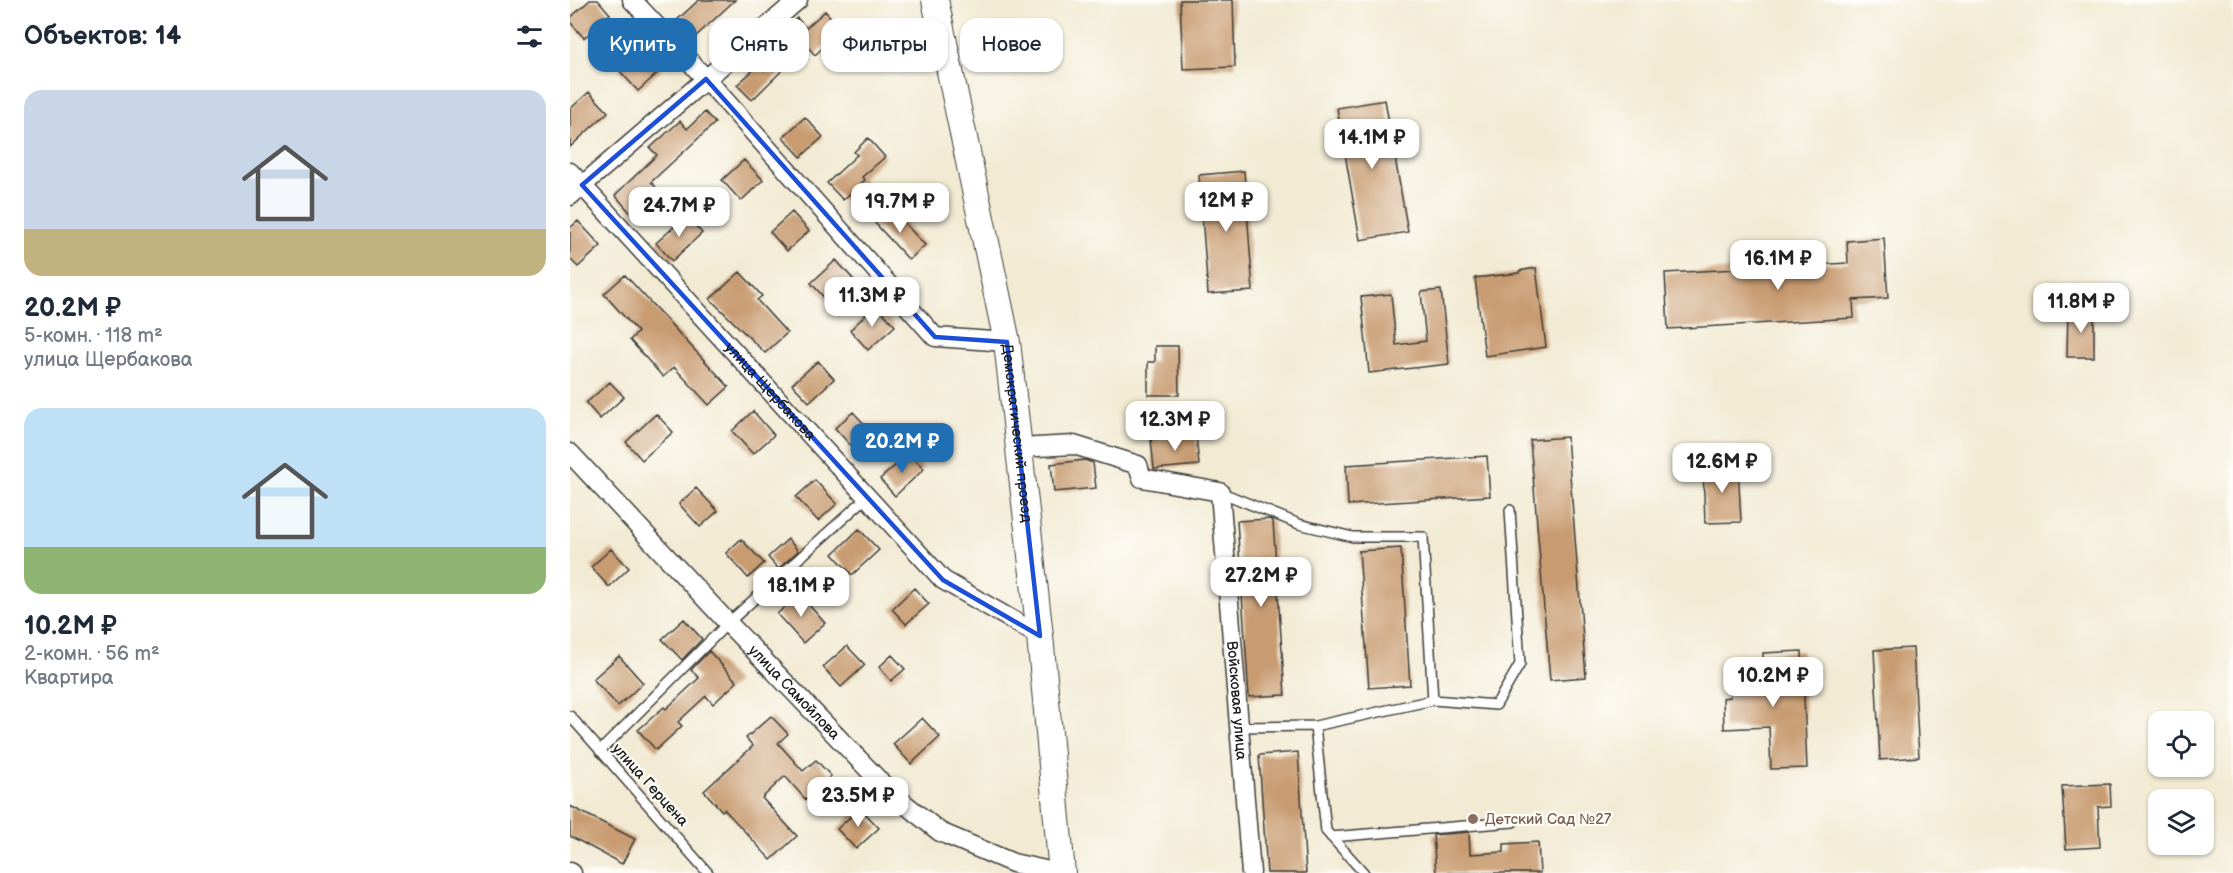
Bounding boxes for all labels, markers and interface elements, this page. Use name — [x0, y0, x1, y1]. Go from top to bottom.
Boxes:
chip: Купить — [588, 18, 697, 72]
chip: Снять — [709, 18, 809, 72]
chip: Фильтры — [821, 18, 948, 72]
chip: Новое — [960, 18, 1063, 72]
icon: filters — [513, 20, 546, 53]
text: Объектов: 14 — [24, 21, 181, 52]
pin: 14.1M ₽ — [1317, 119, 1427, 170]
text: 14.1M ₽ — [1338, 126, 1406, 150]
icon: home — [231, 129, 339, 237]
pin: 12M ₽ — [1184, 182, 1268, 233]
pin: 19.7M ₽ — [845, 183, 955, 234]
pin: 24.7M ₽ — [624, 187, 734, 238]
text: 12M ₽ — [1199, 189, 1253, 213]
text: 19.7M ₽ — [865, 190, 935, 214]
text: 24.7M ₽ — [643, 194, 715, 218]
pin: 16.1M ₽ — [1723, 240, 1833, 291]
text: 16.1M ₽ — [1744, 247, 1812, 271]
pin: 11.3M ₽ — [817, 277, 927, 328]
pin: 11.8M ₽ — [2026, 283, 2136, 334]
text: 11.3M ₽ — [838, 284, 906, 308]
text: 11.8M ₽ — [2047, 290, 2115, 314]
text: 20.2M ₽ — [24, 293, 121, 324]
text: 5-комн. · 118 m² — [24, 324, 163, 348]
street label: улица Щербакова — [721, 338, 820, 444]
street label: Демократический проезд — [998, 343, 1037, 523]
text: улица Щербакова — [24, 348, 192, 372]
pin: 12.3M ₽ — [1120, 401, 1230, 452]
text: 12.3M ₽ — [1140, 408, 1210, 432]
pin: 20.2M ₽ — [847, 423, 957, 474]
text: 20.2M ₽ — [865, 430, 939, 454]
pin: 12.6M ₽ — [1667, 443, 1777, 494]
icon: home — [231, 447, 339, 555]
text: 12.6M ₽ — [1686, 450, 1758, 474]
pin: 27.2M ₽ — [1206, 557, 1316, 608]
text: 27.2M ₽ — [1224, 564, 1298, 588]
pin: 18.1M ₽ — [746, 567, 856, 618]
text: 18.1M ₽ — [767, 574, 835, 598]
text: 10.2M ₽ — [24, 611, 117, 642]
street label: Войсковая улица — [1223, 640, 1251, 761]
street label: улица Самойлова — [745, 641, 844, 744]
text: 2-комн. · 56 m² — [24, 642, 160, 666]
pin: 10.2M ₽ — [1718, 657, 1828, 708]
text: 10.2M ₽ — [1737, 664, 1809, 688]
text: Квартира — [24, 666, 114, 690]
map controls — [2148, 711, 2214, 855]
button: locate — [2148, 711, 2214, 777]
street label: улица Герцена — [608, 740, 692, 831]
pin: 23.5M ₽ — [803, 777, 913, 828]
text: 23.5M ₽ — [821, 784, 895, 808]
button: layers — [2148, 789, 2214, 855]
place label: Детский Сад №27 — [1485, 810, 1612, 829]
marker: Детский Сад №27 — [1466, 812, 1480, 826]

